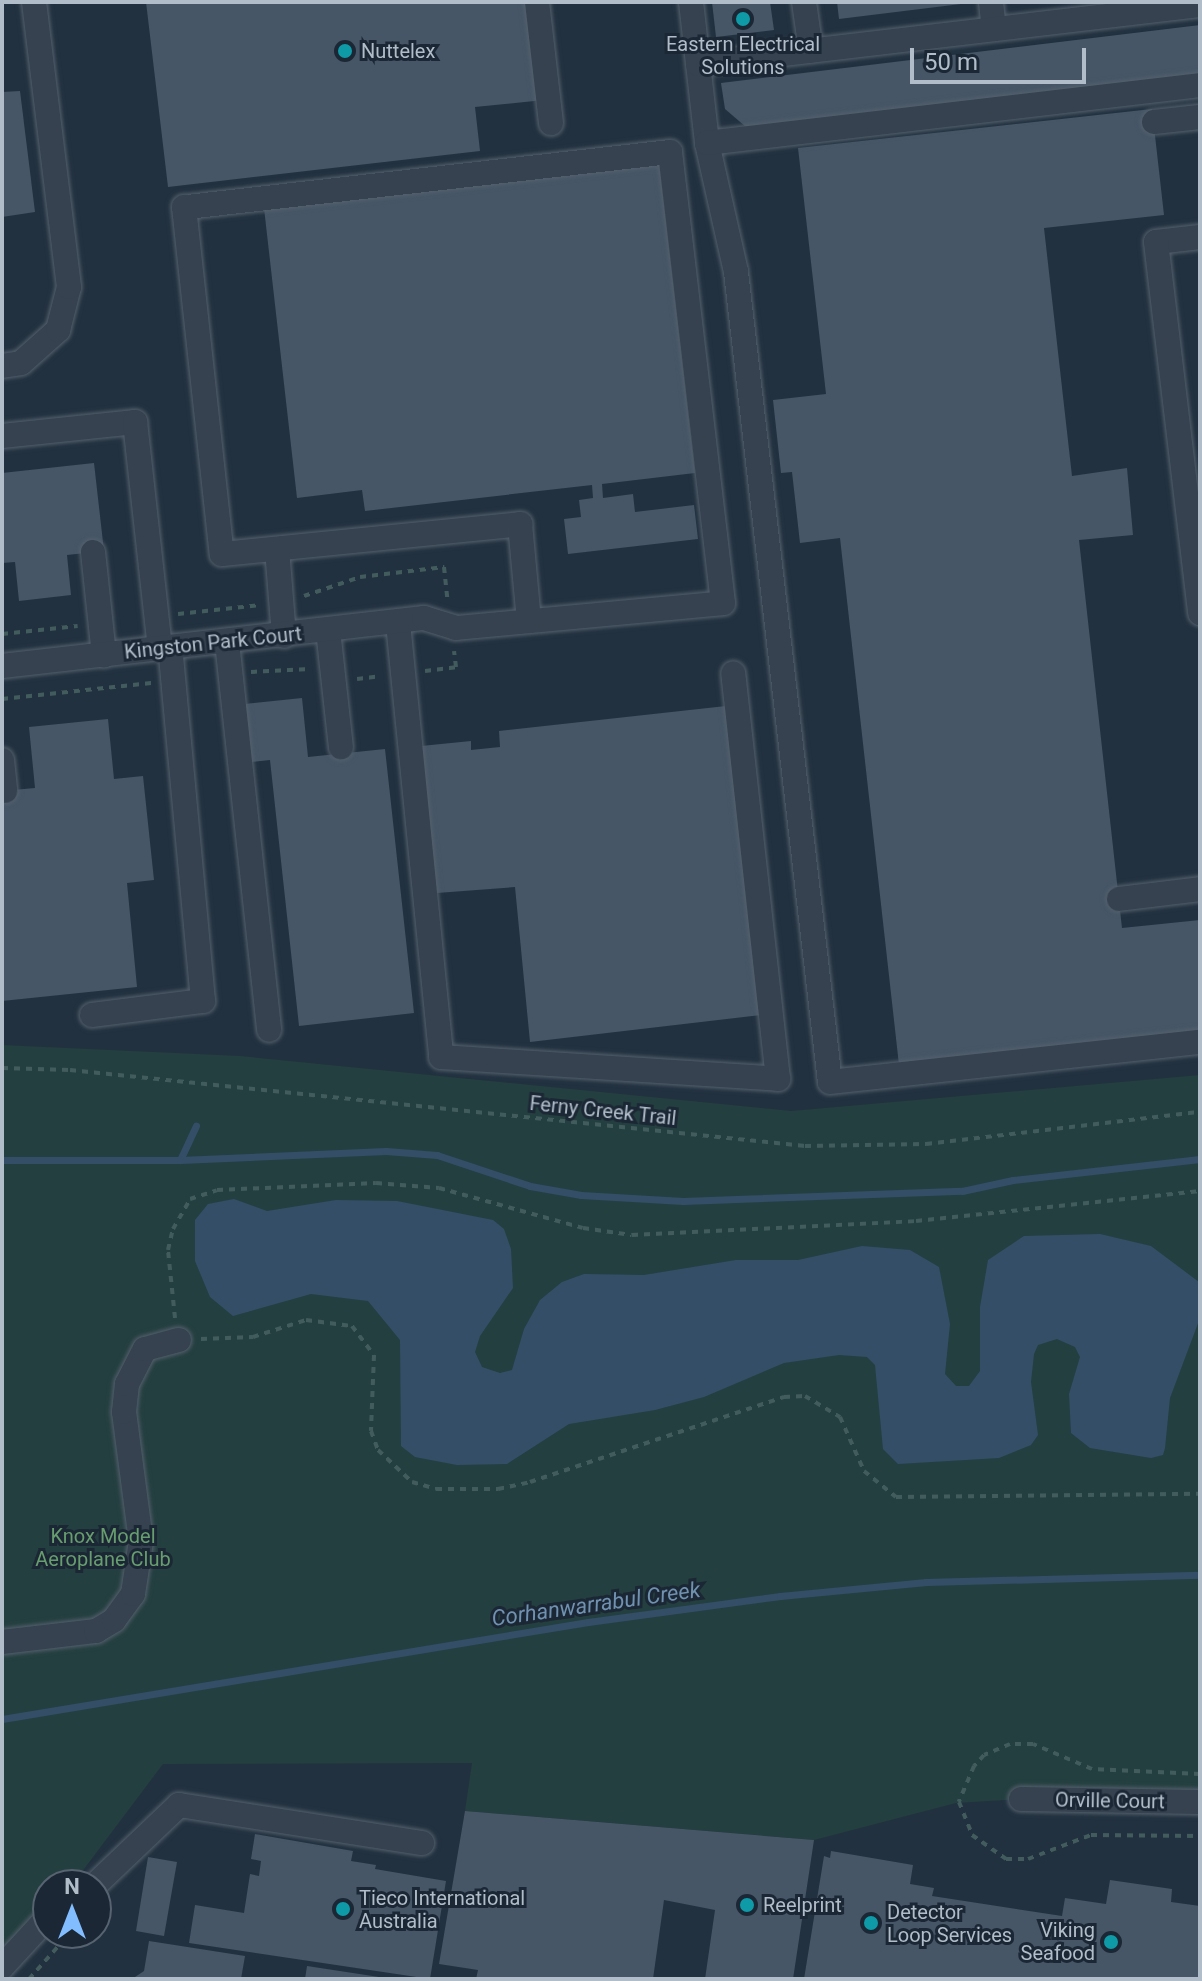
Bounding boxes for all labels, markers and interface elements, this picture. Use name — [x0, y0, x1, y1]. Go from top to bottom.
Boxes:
marker: Eastern Electrical Solutions — [734, 10, 752, 28]
place label: Eastern Electrical Solutions — [666, 32, 820, 79]
scale bar — [914, 32, 1090, 82]
place label: Nuttelex — [361, 39, 435, 63]
marker: Nuttelex — [336, 42, 354, 60]
text: 50 m — [924, 48, 978, 76]
street label: Kingston Park Court — [123, 622, 303, 664]
street label: Ferny Creek Trail — [528, 1091, 678, 1131]
park label: Knox Model Aeroplane Club — [35, 1525, 171, 1572]
water label: Corhanwarrabul Creek — [490, 1576, 702, 1632]
street label: Orville Court — [1055, 1788, 1165, 1814]
north arrow — [32, 1869, 112, 1949]
text: N — [64, 1874, 80, 1899]
place label: Tieco International Australia — [359, 1886, 525, 1933]
place label: Reelprint — [763, 1893, 842, 1917]
marker: Reelprint — [738, 1896, 756, 1914]
marker: Tieco International Australia — [334, 1900, 352, 1918]
place label: Detector Loop Services — [887, 1900, 1012, 1947]
marker: Detector Loop Services — [862, 1914, 880, 1932]
place label: Viking Seafood — [1021, 1918, 1095, 1965]
marker: Viking Seafood — [1102, 1933, 1120, 1951]

